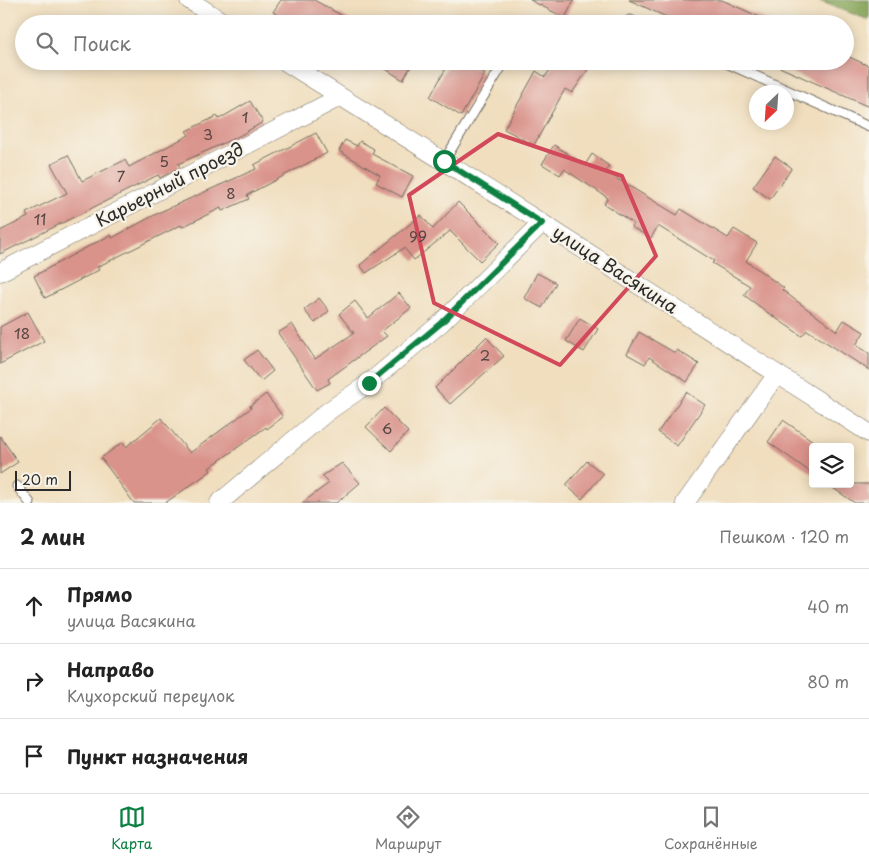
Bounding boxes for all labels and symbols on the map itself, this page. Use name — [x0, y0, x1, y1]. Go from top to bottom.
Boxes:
north arrow — [749, 85, 794, 130]
house number: 1 — [242, 105, 248, 128]
house number: 3 — [203, 122, 213, 145]
street label: Карьерный проезд — [91, 135, 248, 233]
house number: 5 — [159, 149, 169, 172]
route start — [433, 150, 456, 173]
house number: 7 — [117, 164, 126, 187]
house number: 8 — [226, 181, 236, 204]
house number: 11 — [34, 207, 46, 230]
street label: улица Васякина — [548, 218, 684, 320]
house number: 99 — [409, 224, 427, 247]
house number: 18 — [14, 321, 30, 344]
house number: 2 — [480, 343, 490, 366]
route end — [358, 372, 381, 395]
house number: 6 — [382, 416, 392, 439]
scale bar — [15, 468, 71, 491]

